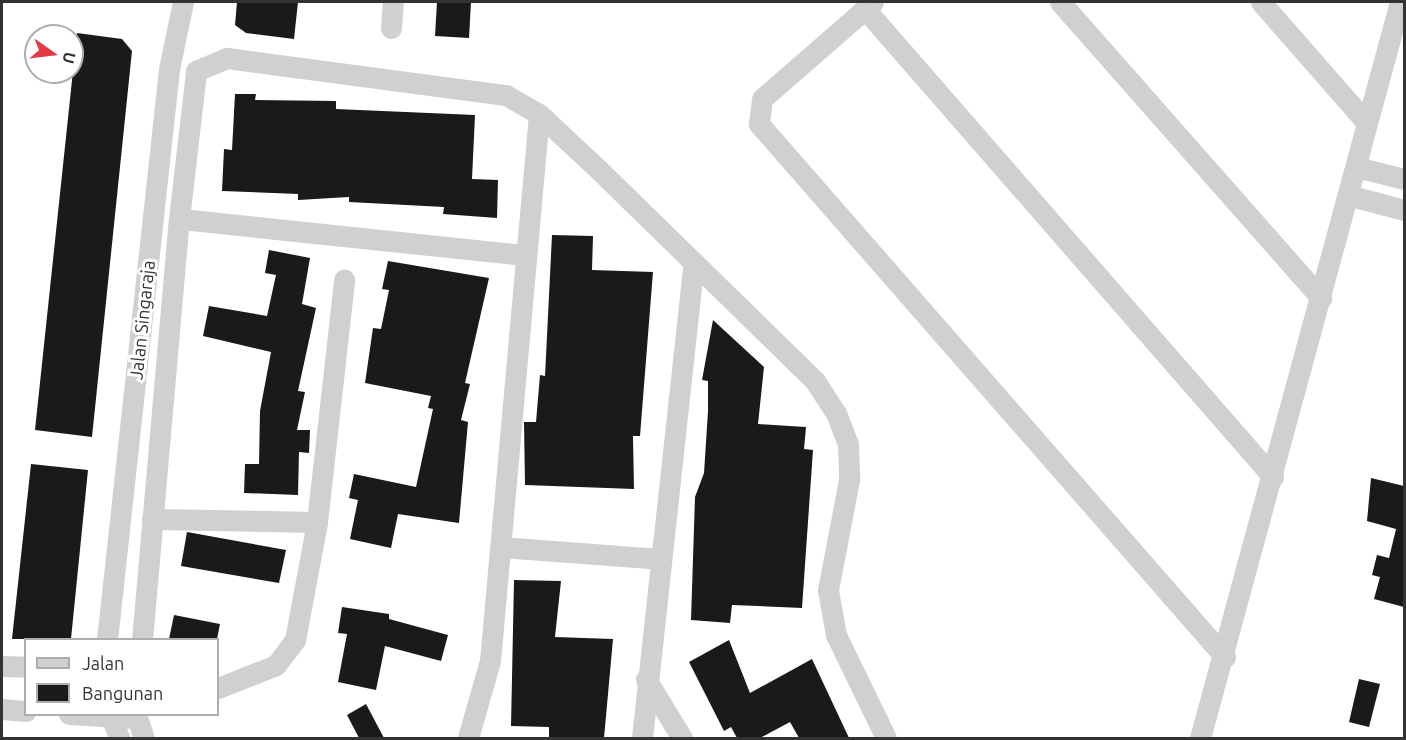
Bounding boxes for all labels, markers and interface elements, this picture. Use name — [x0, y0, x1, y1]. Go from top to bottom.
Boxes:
north arrow — [24, 24, 84, 84]
text: U — [59, 50, 80, 65]
street label: Jalan Singaraja — [125, 259, 159, 381]
legend — [24, 638, 219, 716]
text: Jalan — [82, 653, 124, 673]
text: Bangunan — [82, 683, 163, 703]

